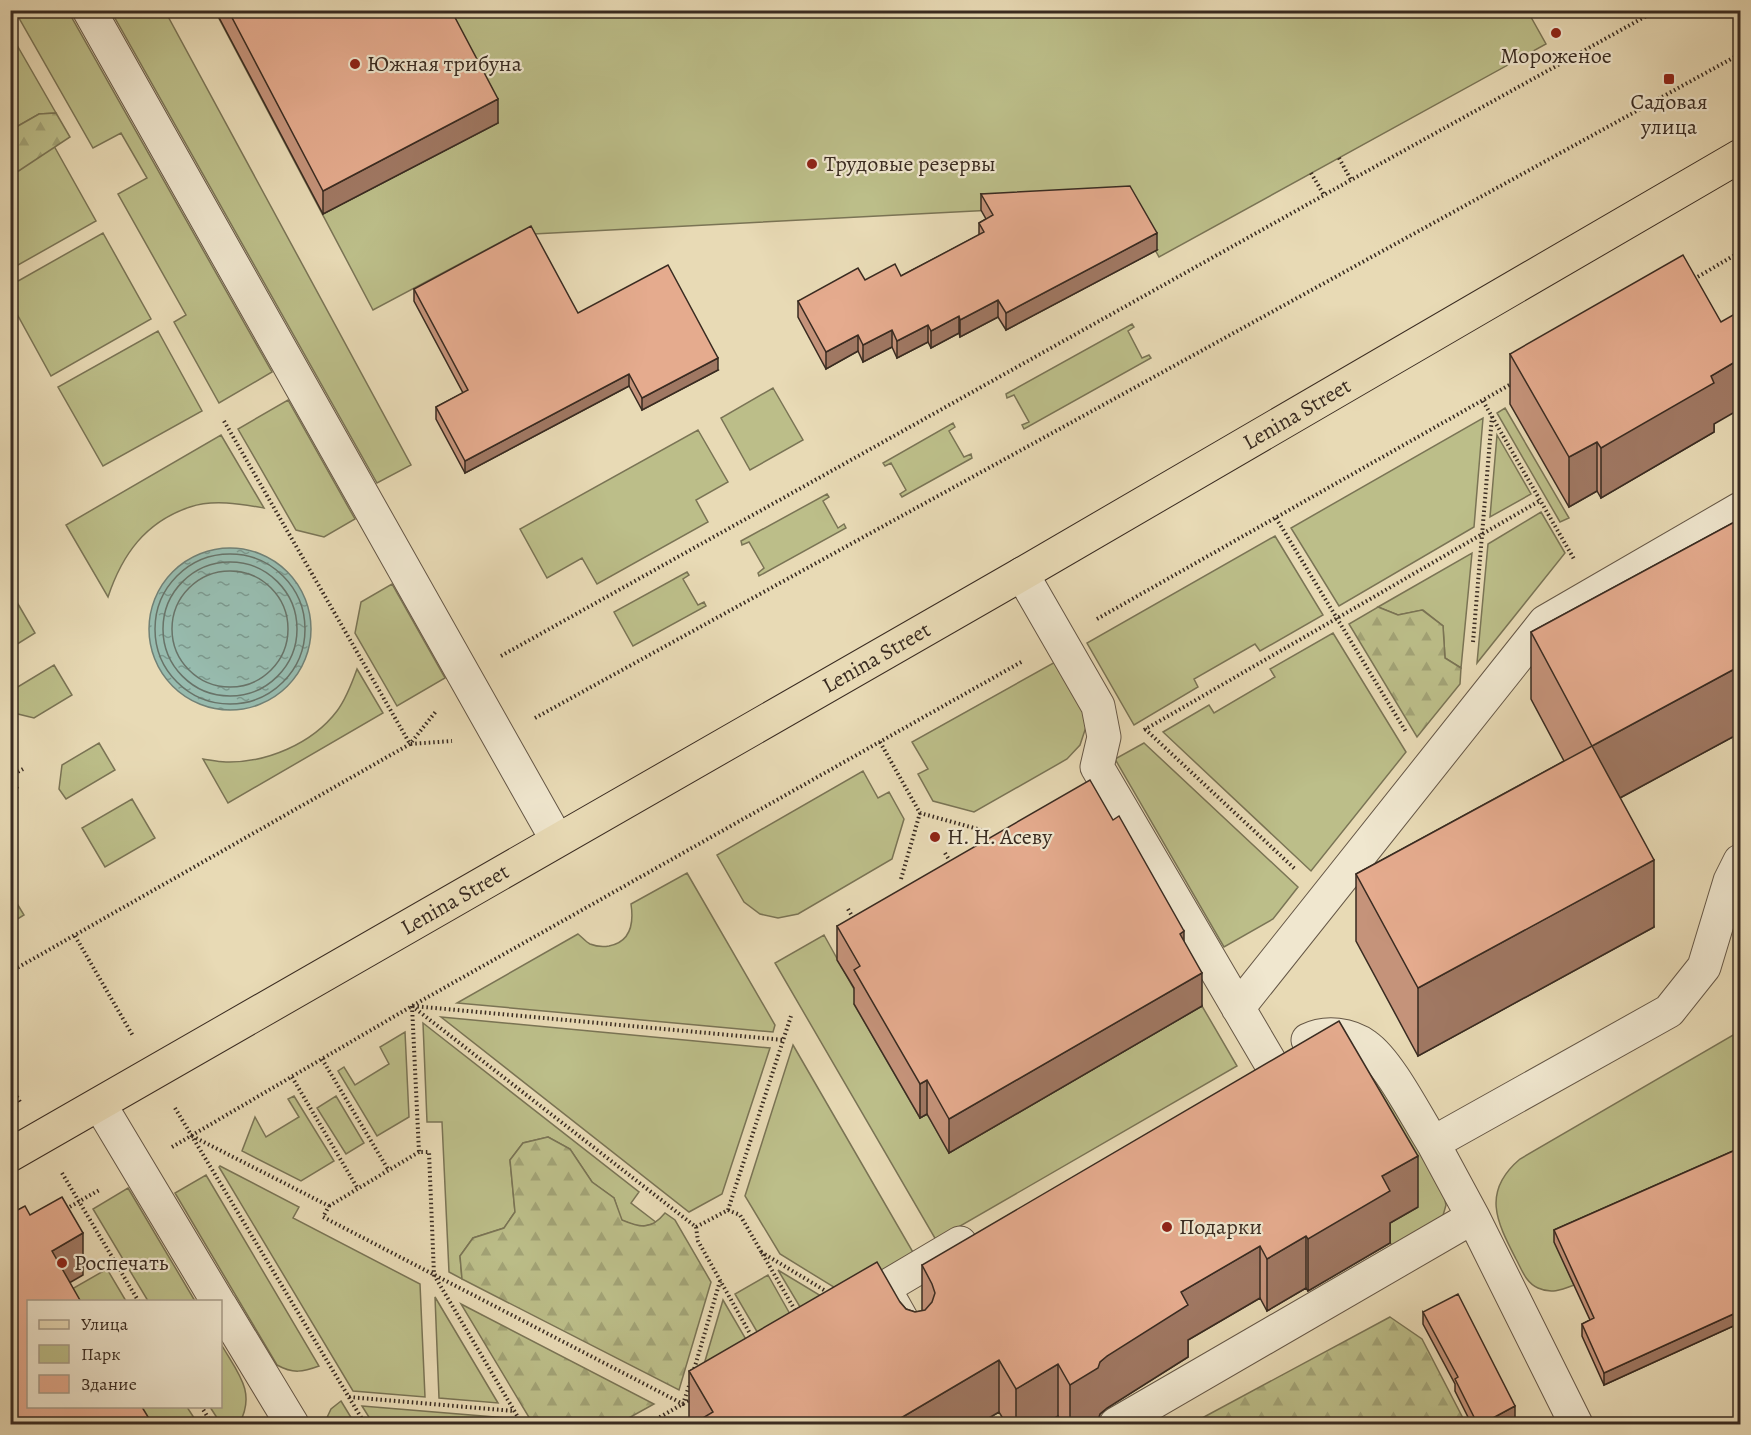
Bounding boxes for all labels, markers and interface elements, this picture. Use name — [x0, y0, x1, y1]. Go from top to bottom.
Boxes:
marker: Мороженое — [1549, 26, 1563, 40]
place label: Мороженое — [1500, 41, 1612, 71]
place label: Южная трибуна — [367, 49, 523, 79]
marker: Южная трибуна — [348, 57, 362, 71]
marker: Садовая улица — [1662, 72, 1676, 86]
place label: Садовая улица — [1630, 87, 1708, 142]
place label: Трудовые резервы — [824, 149, 996, 179]
marker: Трудовые резервы — [805, 157, 819, 171]
street label: Lenina Street — [1237, 371, 1356, 457]
street label: Lenina Street — [817, 615, 936, 701]
place label: Н. Н. Асеву — [947, 822, 1053, 852]
marker: Н. Н. Асеву — [928, 830, 942, 844]
street label: Lenina Street — [395, 857, 514, 942]
place label: Подарки — [1179, 1212, 1262, 1242]
marker: Подарки — [1160, 1220, 1174, 1234]
place label: Роспечать — [74, 1248, 169, 1278]
marker: Роспечать — [55, 1256, 69, 1270]
legend — [27, 1300, 222, 1408]
text: Улица — [81, 1312, 129, 1336]
text: Парк — [81, 1342, 121, 1366]
text: Здание — [81, 1372, 137, 1396]

